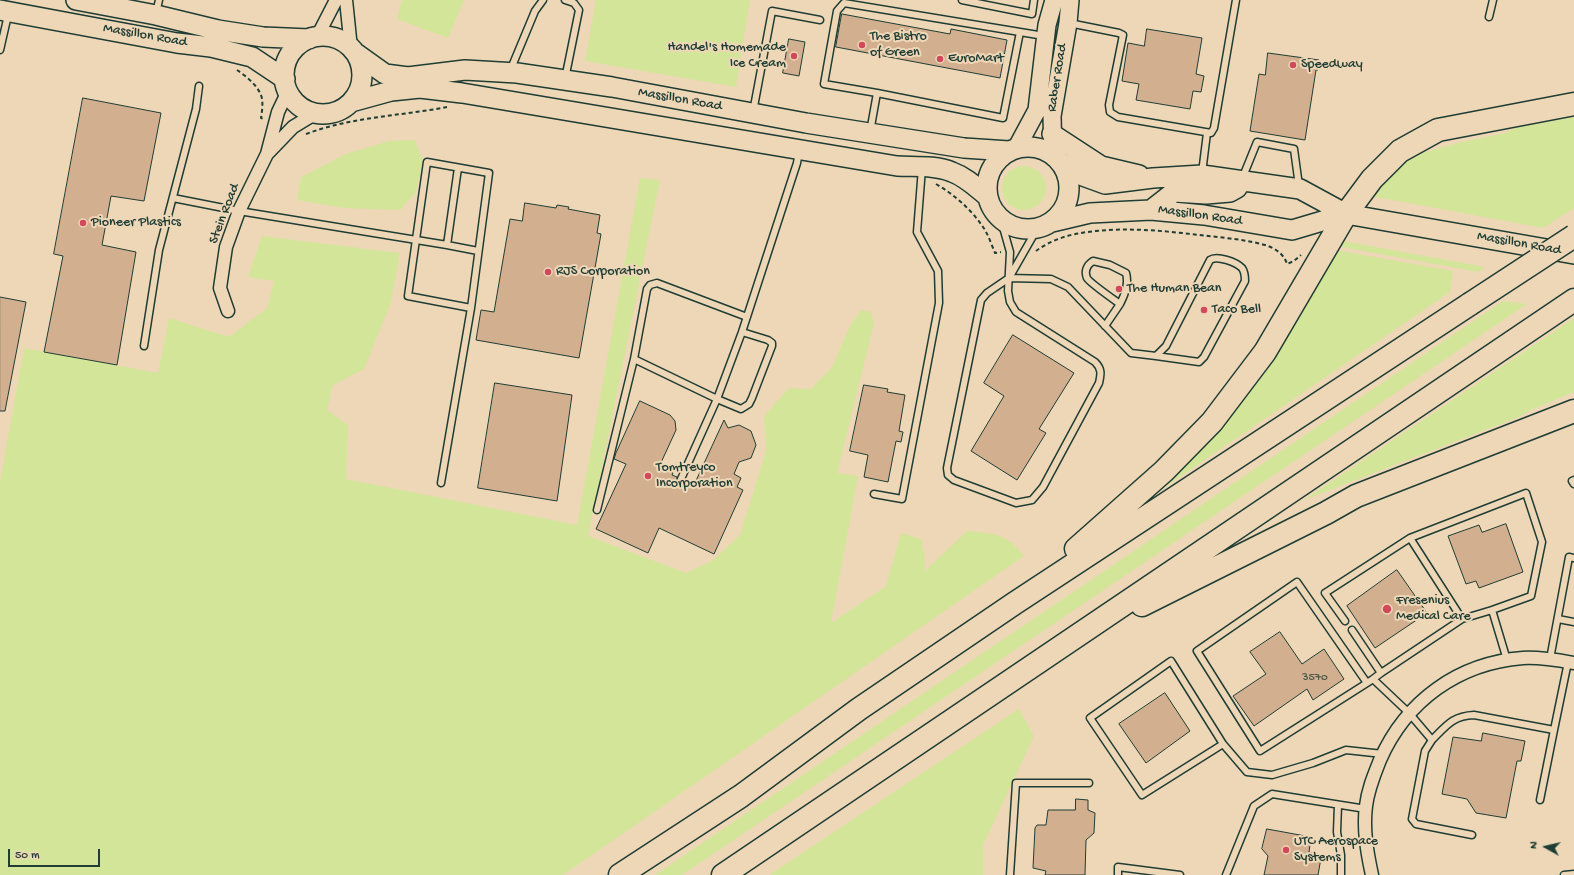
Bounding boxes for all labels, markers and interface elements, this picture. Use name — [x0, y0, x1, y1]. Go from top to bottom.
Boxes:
street label: Massillon Road — [102, 20, 188, 52]
place label: The Bistro of Green — [870, 29, 927, 62]
place label: Handel's Homemade Ice Cream — [667, 40, 786, 72]
marker: The Bistro of Green — [857, 40, 867, 50]
street label: Raber Road — [1044, 43, 1072, 113]
marker: Handel's Homemade Ice Cream — [789, 51, 799, 61]
place label: EuroMart — [948, 51, 1004, 67]
marker: EuroMart — [935, 54, 945, 64]
place label: Speedway — [1301, 57, 1363, 73]
marker: Speedway — [1288, 60, 1298, 70]
street label: Massillon Road — [637, 84, 723, 116]
street label: Stein Road — [206, 182, 244, 246]
street label: Massillon Road — [1157, 202, 1243, 230]
place label: Pioneer Plastics — [91, 215, 181, 231]
marker: Pioneer Plastics — [78, 218, 88, 228]
street label: Massillon Road — [1476, 228, 1562, 260]
place label: RJS Corporation — [556, 264, 650, 280]
marker: RJS Corporation — [543, 267, 553, 277]
place label: The Human Bean — [1127, 281, 1221, 297]
marker: The Human Bean — [1114, 284, 1124, 294]
place label: Taco Bell — [1212, 302, 1261, 318]
marker: Taco Bell — [1199, 305, 1209, 315]
place label: Tomtreyco Incorporation — [656, 460, 733, 492]
marker: Tomtreyco Incorporation — [643, 471, 653, 481]
place label: Fresenius Medical Care — [1396, 593, 1471, 626]
marker: Fresenius Medical Care — [1381, 603, 1393, 615]
house number: 3570 — [1302, 671, 1328, 685]
north arrow — [1526, 827, 1566, 867]
place label: UTC Aerospace Systems — [1294, 834, 1378, 866]
scale bar — [10, 841, 102, 867]
text: N — [1528, 841, 1541, 850]
marker: UTC Aerospace Systems — [1281, 845, 1291, 855]
text: 50 m — [15, 849, 40, 863]

